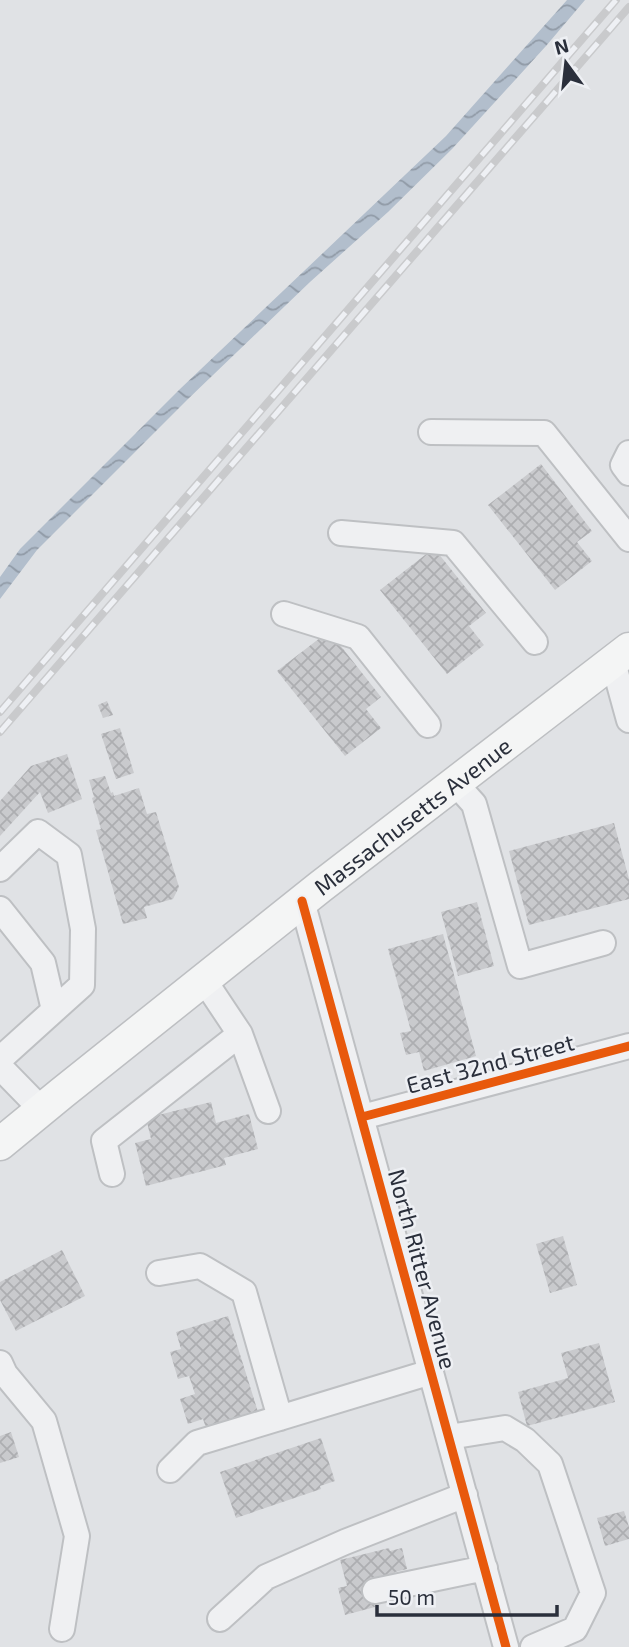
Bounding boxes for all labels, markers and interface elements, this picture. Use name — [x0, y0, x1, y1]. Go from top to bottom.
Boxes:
north arrow — [531, 28, 601, 98]
text: N — [552, 33, 571, 59]
street label: Massachusetts Avenue — [308, 731, 517, 901]
street label: East 32nd Street — [403, 1027, 577, 1099]
street label: North Ritter Avenue — [383, 1166, 463, 1372]
scale bar — [377, 1574, 557, 1618]
text: 50 m — [388, 1584, 435, 1609]

